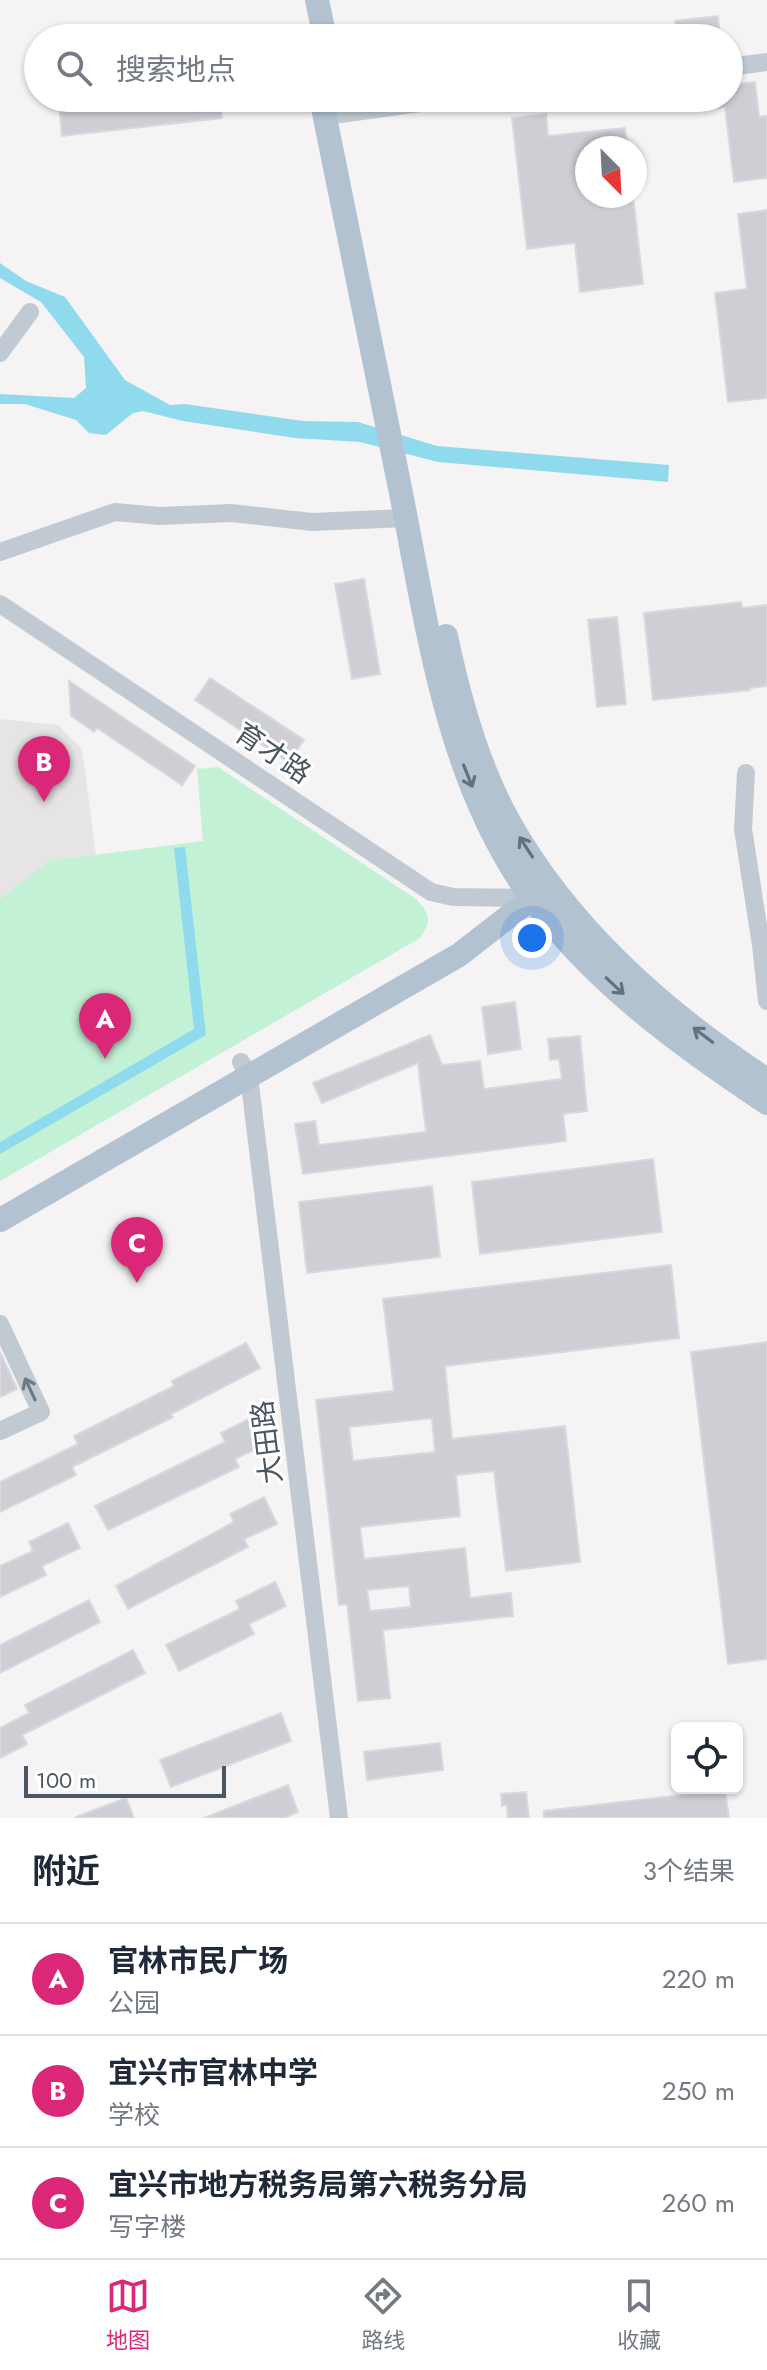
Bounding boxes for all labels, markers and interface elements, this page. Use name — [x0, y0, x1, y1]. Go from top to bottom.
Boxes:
search box — [24, 24, 743, 112]
icon: search — [52, 46, 96, 90]
text: 搜索地点 — [116, 48, 236, 91]
north arrow — [575, 136, 647, 208]
street label: 育才路 — [227, 713, 319, 793]
pin: B — [18, 736, 70, 802]
one-way arrow — [462, 763, 476, 788]
one-way arrow — [518, 837, 535, 859]
your location — [512, 918, 552, 958]
one-way arrow — [605, 977, 625, 996]
pin: A — [79, 993, 131, 1059]
one-way arrow — [693, 1027, 714, 1044]
pin: C — [111, 1217, 163, 1283]
one-way arrow — [22, 1377, 37, 1401]
street label: 大田路 — [242, 1398, 292, 1486]
map controls — [671, 1722, 743, 1794]
button: locate — [671, 1722, 743, 1794]
scale bar — [24, 1762, 226, 1798]
text: 100 m — [36, 1764, 96, 1796]
text: 附近 — [32, 1847, 100, 1896]
text: 3个结果 — [643, 1852, 735, 1890]
text: 官林市民广场 — [108, 1939, 288, 1982]
text: A — [48, 1960, 68, 1998]
text: 220 m — [662, 1960, 735, 1998]
text: 公园 — [108, 1984, 160, 2022]
text: 宜兴市官林中学 — [108, 2051, 318, 2094]
text: B — [49, 2072, 67, 2110]
text: 250 m — [662, 2072, 735, 2110]
text: 学校 — [108, 2096, 160, 2134]
text: 宜兴市地方税务局第六税务分局 — [108, 2163, 528, 2206]
text: C — [49, 2184, 67, 2222]
text: 260 m — [662, 2184, 735, 2222]
text: 写字楼 — [108, 2208, 186, 2246]
tab: 地图 — [106, 2274, 150, 2356]
tab: 路线 — [361, 2274, 405, 2356]
tab: 收藏 — [617, 2274, 661, 2356]

